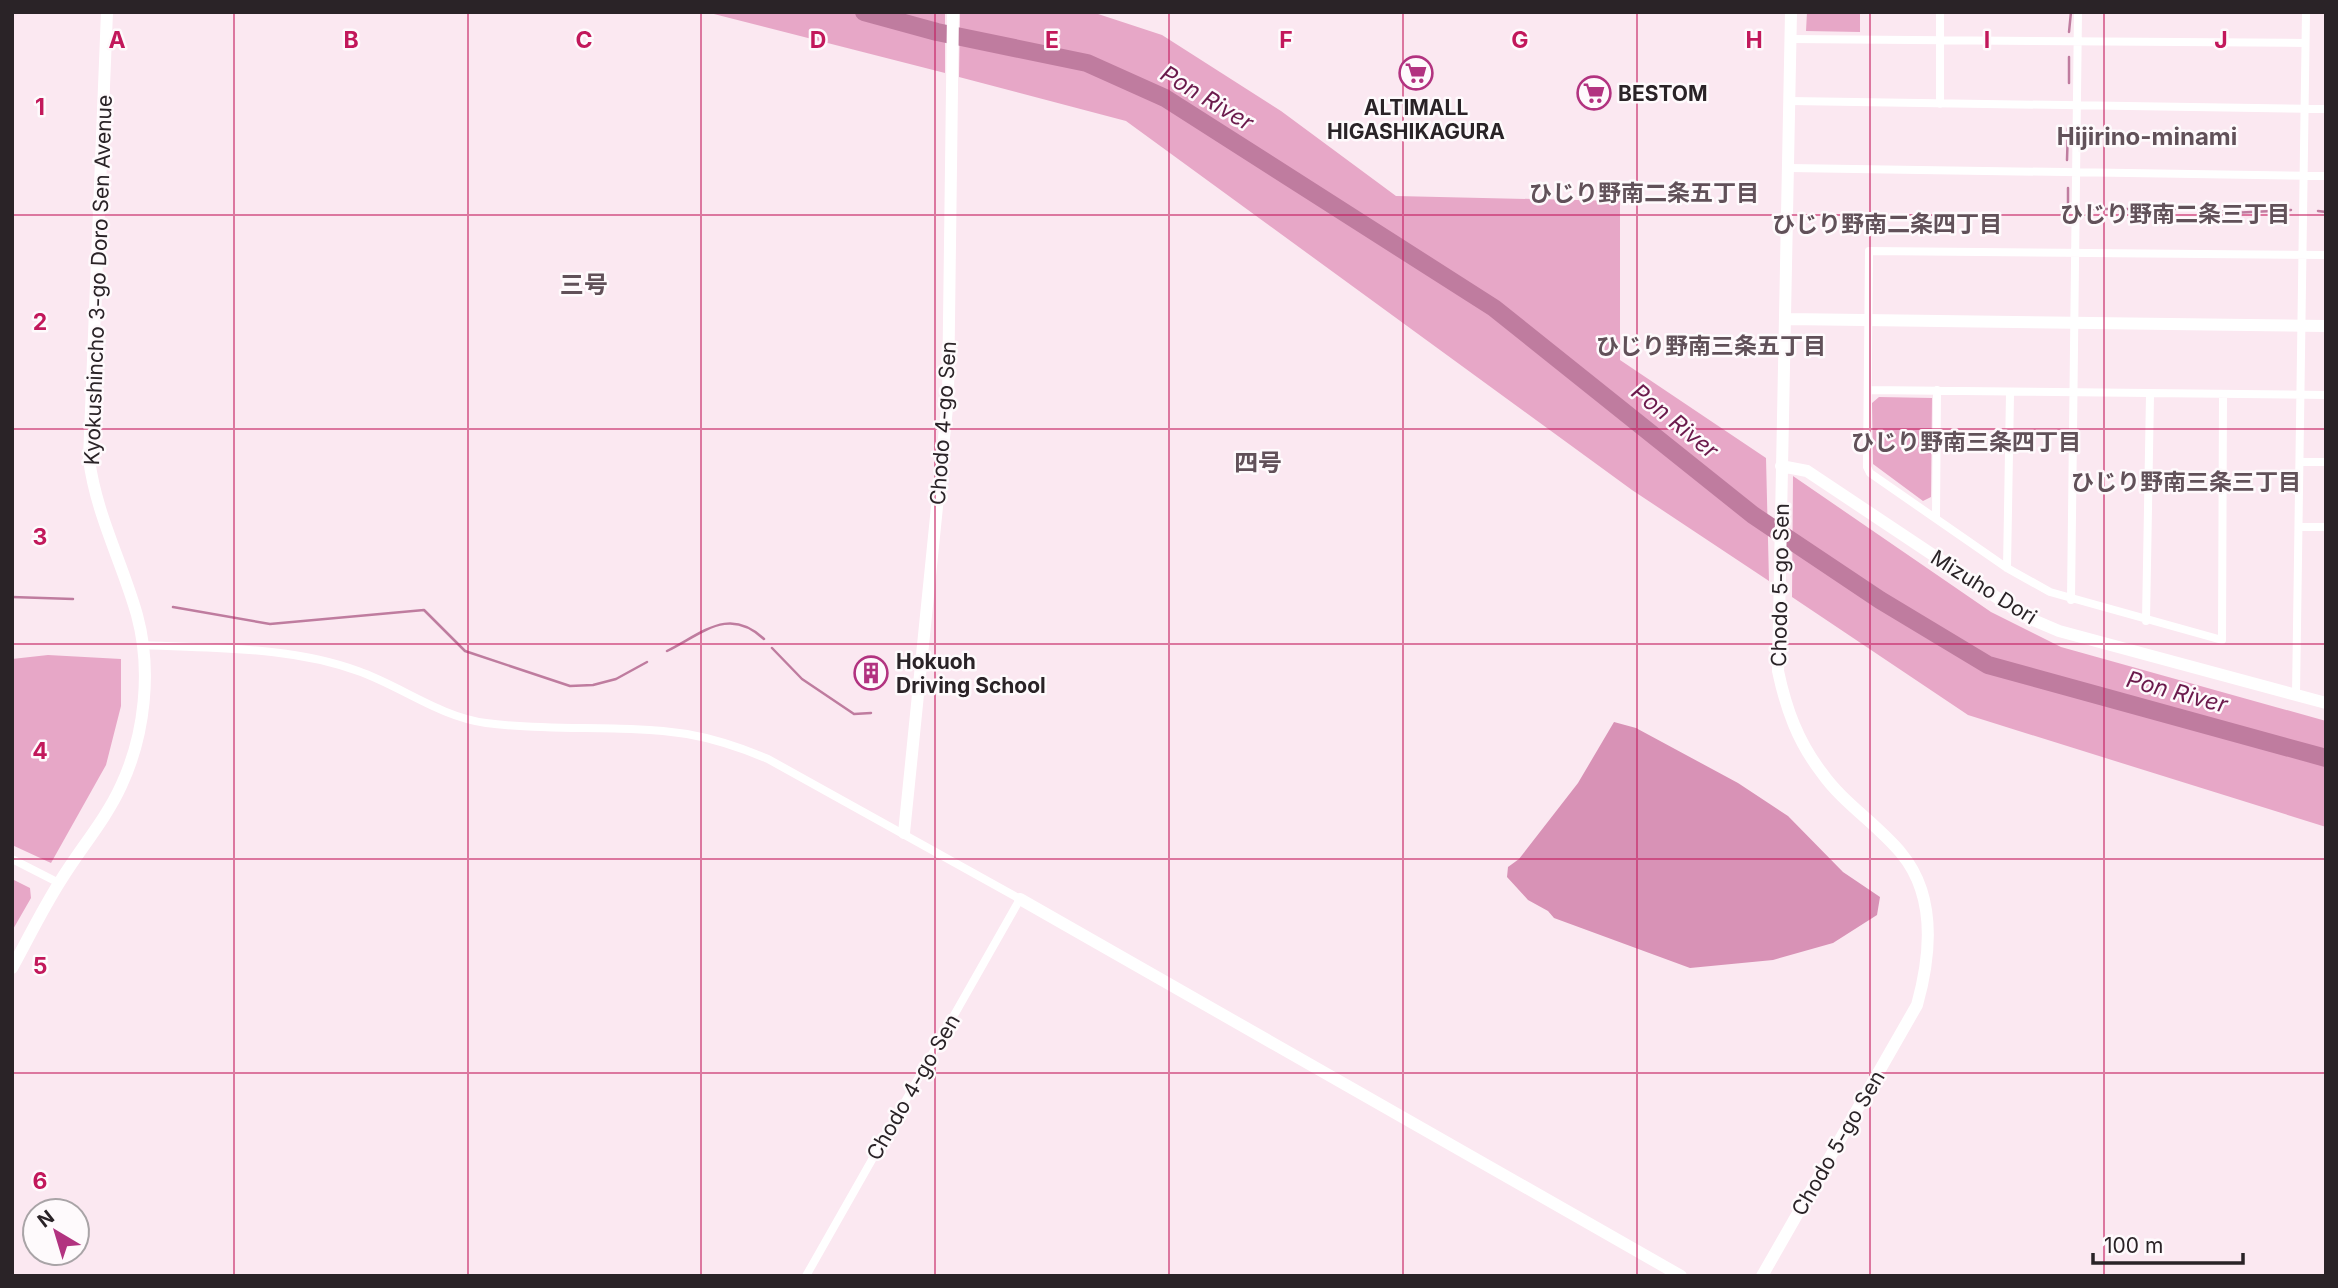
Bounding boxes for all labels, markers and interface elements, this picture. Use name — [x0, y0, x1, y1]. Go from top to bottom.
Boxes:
text: A — [108, 26, 126, 54]
text: B — [343, 26, 359, 54]
text: C — [575, 26, 593, 54]
text: D — [810, 26, 826, 54]
text: E — [1045, 26, 1059, 54]
text: F — [1279, 26, 1293, 54]
text: G — [1511, 26, 1529, 54]
text: H — [1745, 26, 1763, 54]
text: I — [1984, 26, 1990, 54]
text: J — [2214, 26, 2228, 54]
supermarket icon: ALTIMALL HIGASHIKAGURA — [1397, 54, 1435, 92]
water label: Pon River — [1156, 59, 1260, 137]
supermarket icon: BESTOM — [1575, 74, 1613, 112]
place label: BESTOM — [1618, 81, 1708, 106]
text: 1 — [35, 93, 45, 121]
street label: Kyokushincho 3-go Doro Sen Avenue — [79, 94, 117, 466]
place label: ALTIMALL HIGASHIKAGURA — [1327, 95, 1505, 144]
district label: Hijirino-minami — [2057, 122, 2237, 151]
district label: ひじり野南二条五丁目 — [1529, 179, 1759, 207]
district label: ひじり野南二条三丁目 — [2060, 200, 2290, 228]
district label: ひじり野南二条四丁目 — [1772, 210, 2002, 238]
district label: 三号 — [560, 270, 608, 299]
text: 2 — [33, 308, 47, 336]
district label: ひじり野南三条五丁目 — [1596, 332, 1826, 360]
street label: Chodo 4-go Sen — [925, 340, 961, 506]
water label: Pon River — [1626, 378, 1725, 465]
district label: ひじり野南三条四丁目 — [1851, 428, 2081, 456]
district label: 四号 — [1234, 448, 1282, 477]
district label: ひじり野南三条三丁目 — [2071, 468, 2301, 496]
street label: Chodo 5-go Sen — [1766, 503, 1794, 667]
text: 3 — [33, 523, 47, 551]
street label: Mizuho Dori — [1926, 545, 2042, 629]
place label: Hokuoh Driving School — [896, 649, 1046, 698]
building icon: Hokuoh Driving School — [852, 654, 890, 692]
water label: Pon River — [2124, 665, 2232, 719]
text: 4 — [32, 737, 48, 765]
text: 5 — [33, 952, 47, 980]
street label: Chodo 4-go Sen — [861, 1010, 965, 1164]
street label: Chodo 5-go Sen — [1786, 1066, 1890, 1220]
text: 6 — [33, 1167, 47, 1195]
north arrow — [21, 1197, 91, 1267]
text: N — [33, 1205, 59, 1233]
scale bar — [2093, 1222, 2244, 1266]
text: 100 m — [2104, 1233, 2163, 1258]

